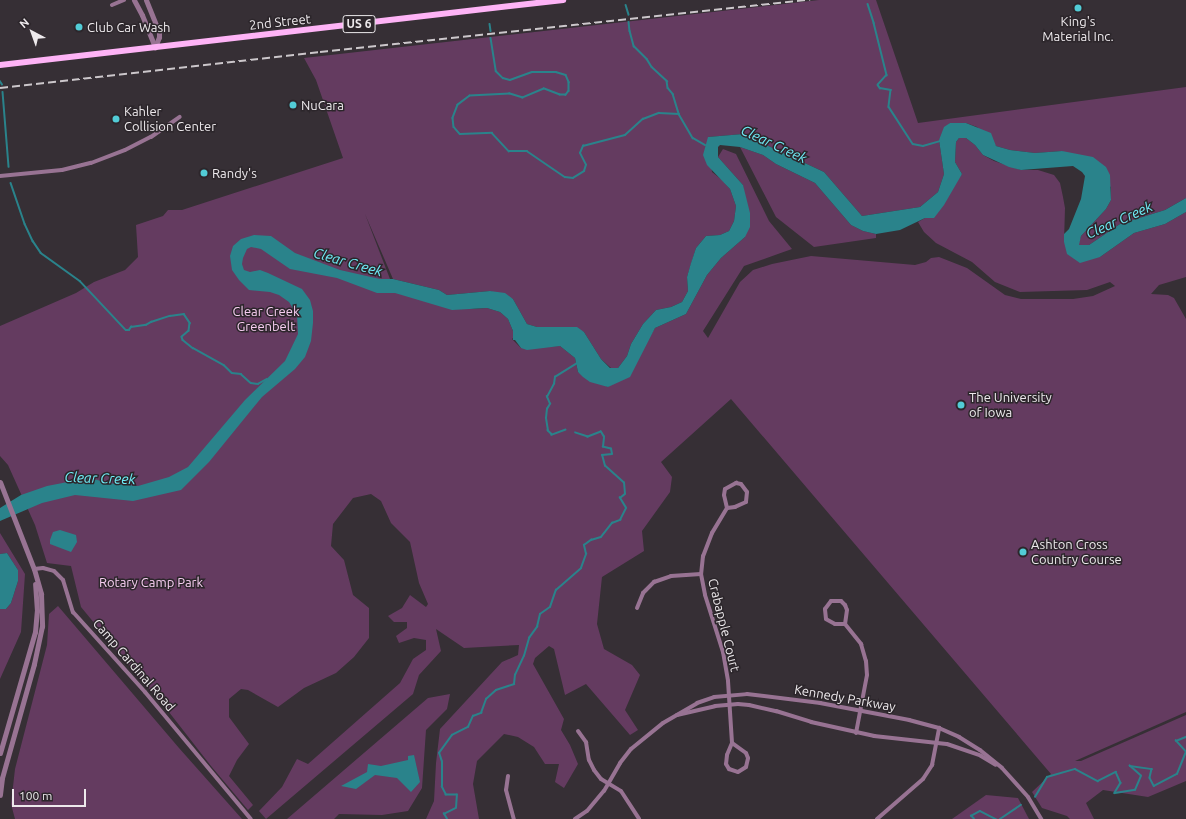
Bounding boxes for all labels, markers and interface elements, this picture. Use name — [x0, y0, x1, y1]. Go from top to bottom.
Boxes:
marker: King's Material Inc. — [1073, 3, 1083, 13]
street label: 2nd Street — [249, 11, 311, 33]
north arrow — [12, 12, 52, 52]
road number: US 6 — [342, 14, 376, 34]
place label: King's Material Inc. — [1042, 14, 1114, 45]
text: N — [17, 16, 31, 30]
place label: Club Car Wash — [87, 19, 170, 35]
marker: Club Car Wash — [74, 22, 84, 32]
place label: NuCara — [301, 97, 344, 113]
marker: NuCara — [288, 100, 298, 110]
place label: Kahler Collision Center — [124, 104, 216, 135]
marker: Kahler Collision Center — [111, 114, 121, 124]
water label: Clear Creek — [738, 121, 810, 167]
place label: Randy's — [212, 165, 257, 181]
marker: Randy's — [199, 168, 209, 178]
water label: Clear Creek — [1083, 198, 1155, 242]
water label: Clear Creek — [311, 244, 385, 280]
park label: Clear Creek Greenbelt — [233, 304, 299, 335]
place label: The University of Iowa — [969, 390, 1052, 421]
marker: The University of Iowa — [956, 400, 966, 410]
water label: Clear Creek — [64, 468, 136, 488]
place label: Ashton Cross Country Course — [1031, 537, 1122, 568]
marker: Ashton Cross Country Course — [1018, 547, 1028, 557]
park label: Rotary Camp Park — [99, 574, 203, 590]
street label: Crabapple Court — [705, 577, 743, 673]
street label: Camp Cardinal Road — [90, 616, 178, 714]
street label: Kennedy Parkway — [793, 681, 897, 715]
scale bar — [14, 781, 88, 807]
text: 100 m — [19, 789, 52, 802]

